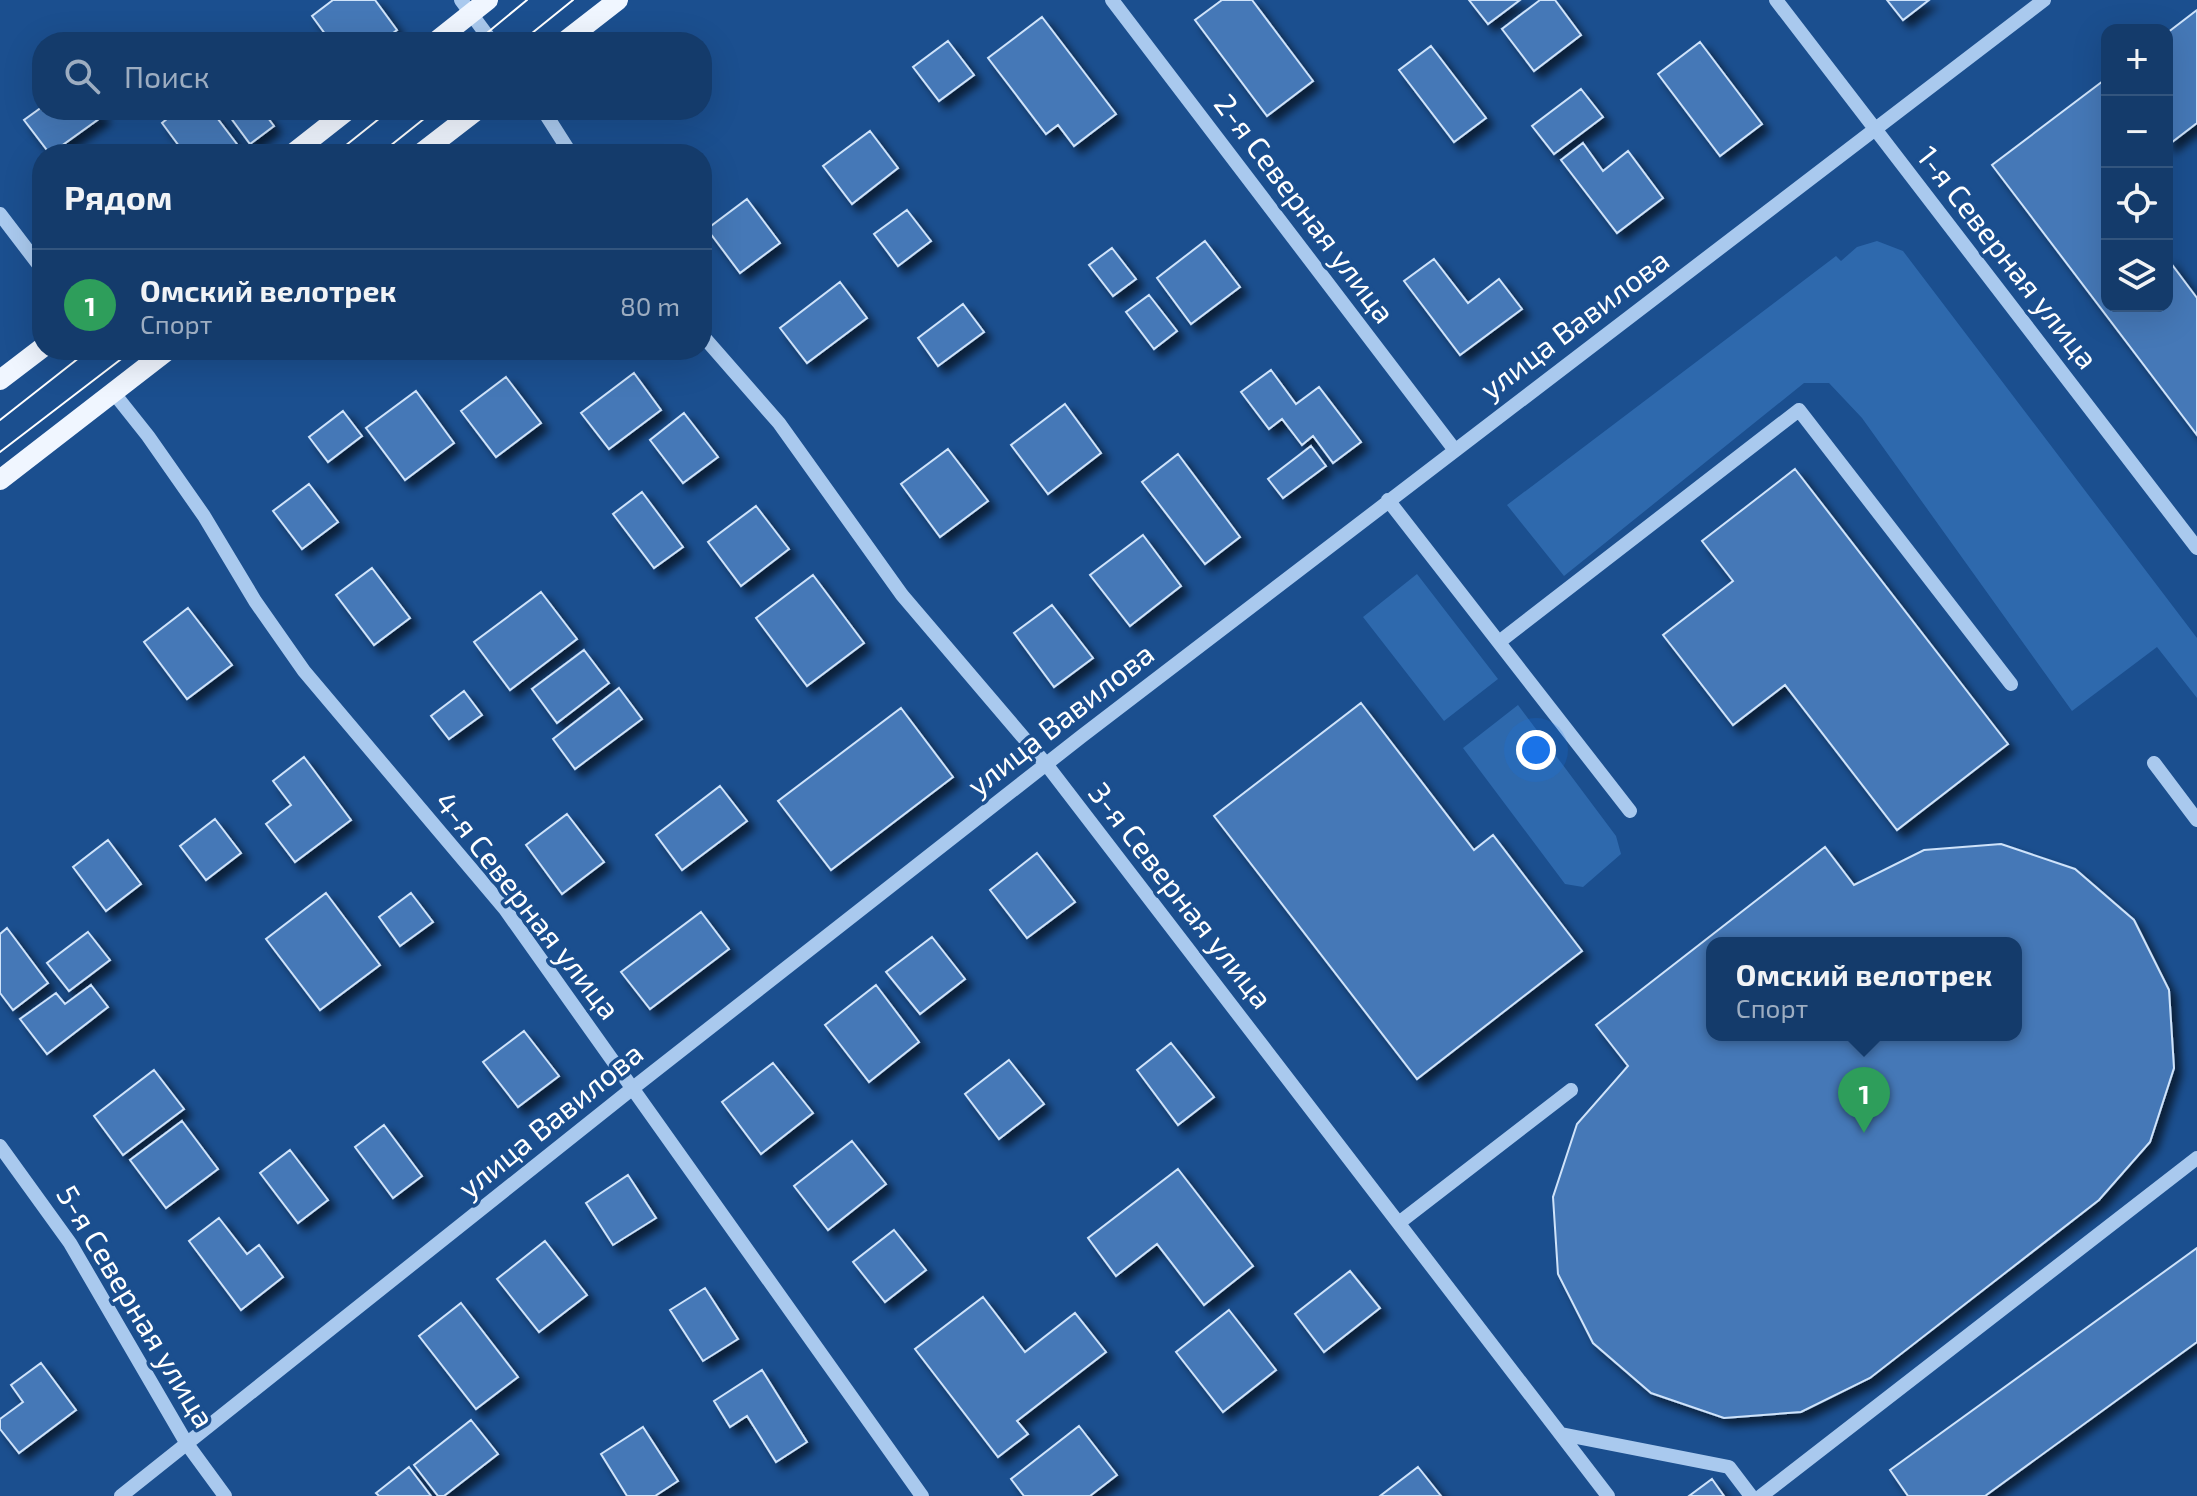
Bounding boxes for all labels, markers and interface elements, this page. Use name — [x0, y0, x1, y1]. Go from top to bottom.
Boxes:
map controls — [2101, 24, 2173, 312]
button: + — [2101, 24, 2173, 96]
search box — [32, 32, 712, 120]
icon: search — [60, 54, 104, 98]
text: Поиск — [124, 58, 210, 94]
street label: 2-я Северная улица — [1207, 86, 1403, 330]
button: − — [2101, 96, 2173, 168]
street label: 1-я Северная улица — [1910, 138, 2107, 376]
button: locate — [2101, 168, 2173, 240]
text: Рядом — [64, 176, 172, 217]
button: layers — [2101, 240, 2173, 312]
street label: улица Вавилова — [1472, 241, 1676, 407]
text: Омский велотрек — [140, 272, 396, 308]
text: 1 — [84, 290, 96, 321]
text: 80 m — [620, 290, 680, 321]
text: Спорт — [140, 308, 213, 339]
street label: улица Вавилова — [959, 634, 1161, 803]
your location — [1516, 730, 1556, 770]
street label: 3-я Северная улица — [1081, 774, 1281, 1016]
street label: 4-я Северная улица — [428, 784, 629, 1026]
popup — [1706, 937, 2022, 1041]
text: Омский велотрек — [1736, 956, 1992, 992]
text: Спорт — [1736, 992, 1808, 1023]
street label: улица Вавилова — [450, 1034, 650, 1206]
pin: 1 — [1838, 1067, 1890, 1133]
street label: 5-я Северная улица — [49, 1178, 223, 1434]

